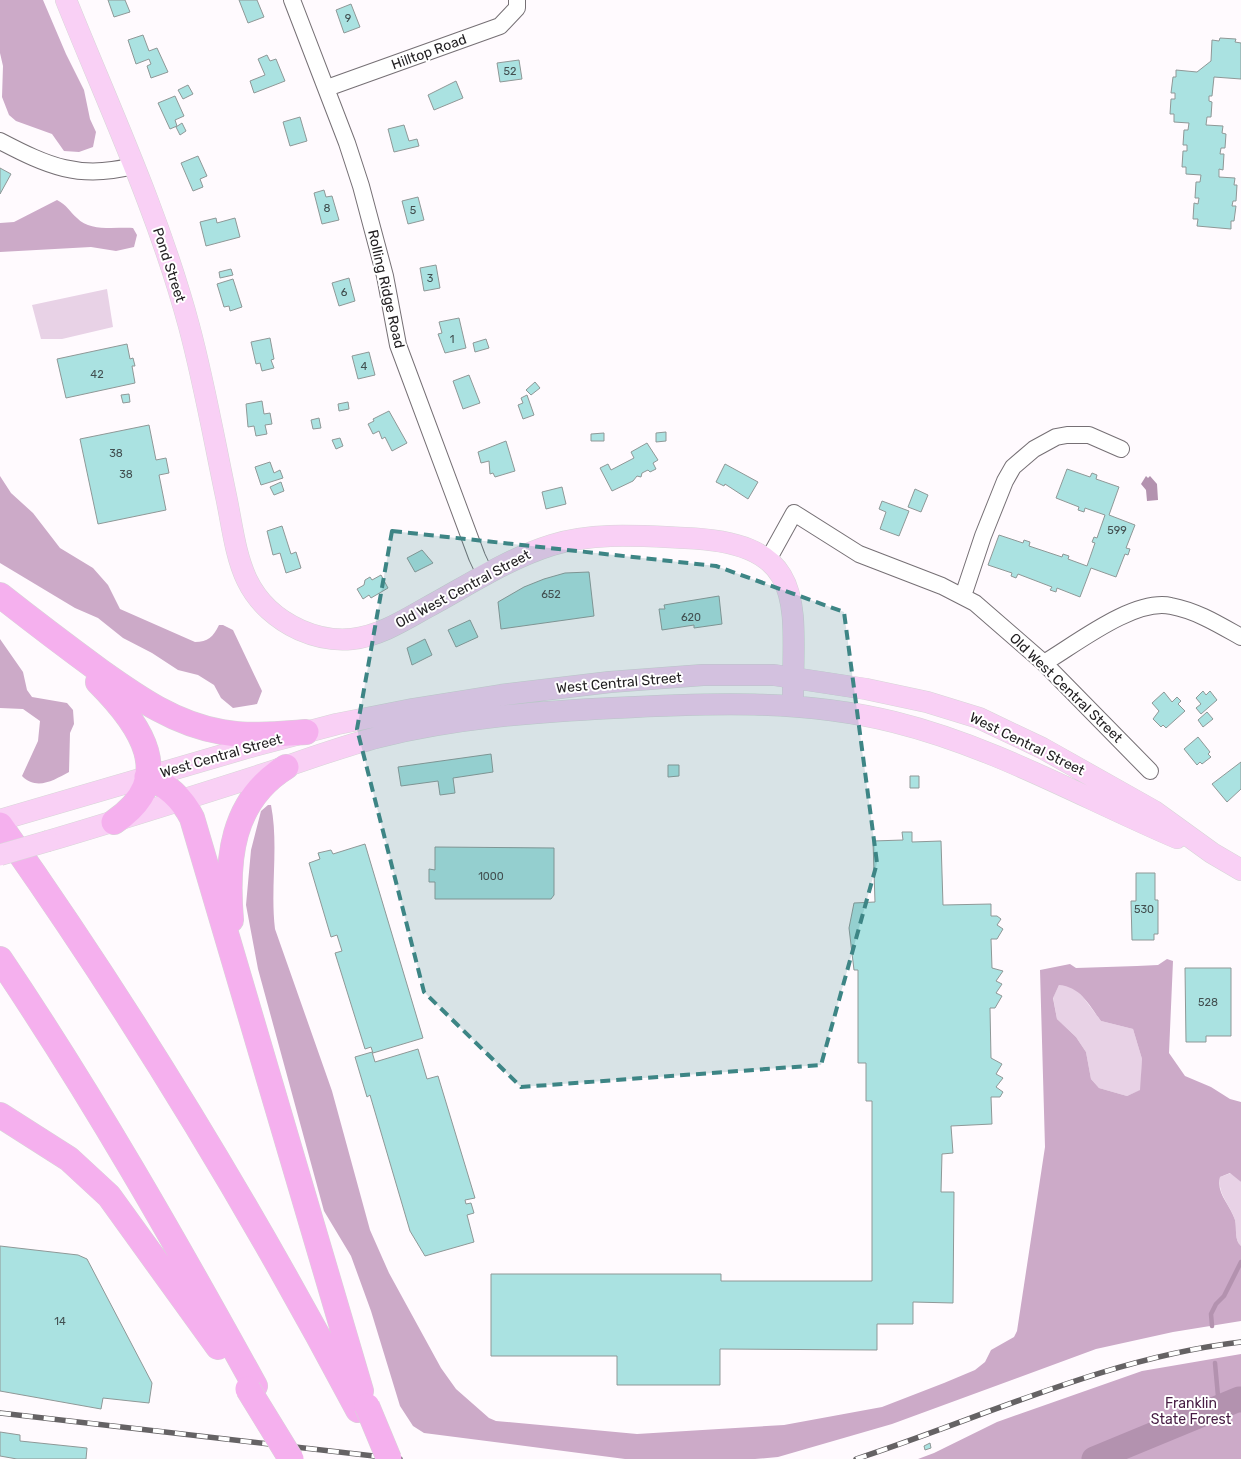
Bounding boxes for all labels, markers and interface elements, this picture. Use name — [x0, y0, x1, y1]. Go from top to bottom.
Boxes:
house number: 9 — [345, 12, 351, 25]
street label: Hilltop Road — [389, 31, 469, 73]
house number: 52 — [504, 65, 517, 78]
house number: 8 — [324, 202, 331, 215]
house number: 5 — [410, 204, 417, 217]
street label: Pond Street — [149, 225, 189, 305]
street label: Rolling Ridge Road — [364, 228, 408, 350]
house number: 3 — [427, 272, 434, 285]
house number: 6 — [341, 286, 348, 299]
house number: 1 — [450, 333, 454, 346]
house number: 4 — [361, 360, 368, 373]
house number: 42 — [90, 368, 104, 381]
house number: 38 — [109, 447, 123, 460]
house number: 38 — [119, 468, 133, 481]
house number: 599 — [1107, 524, 1127, 537]
street label: Old West Central Street — [393, 546, 534, 632]
house number: 652 — [541, 588, 561, 601]
house number: 620 — [681, 611, 701, 624]
street label: Old West Central Street — [1006, 630, 1126, 746]
street label: West Central Street — [555, 669, 683, 697]
street label: West Central Street — [967, 709, 1087, 779]
street label: West Central Street — [158, 730, 284, 782]
house number: 1000 — [478, 870, 504, 883]
house number: 530 — [1134, 903, 1154, 916]
house number: 528 — [1198, 996, 1218, 1009]
house number: 14 — [54, 1315, 66, 1328]
park label: Franklin State Forest — [1151, 1395, 1232, 1428]

